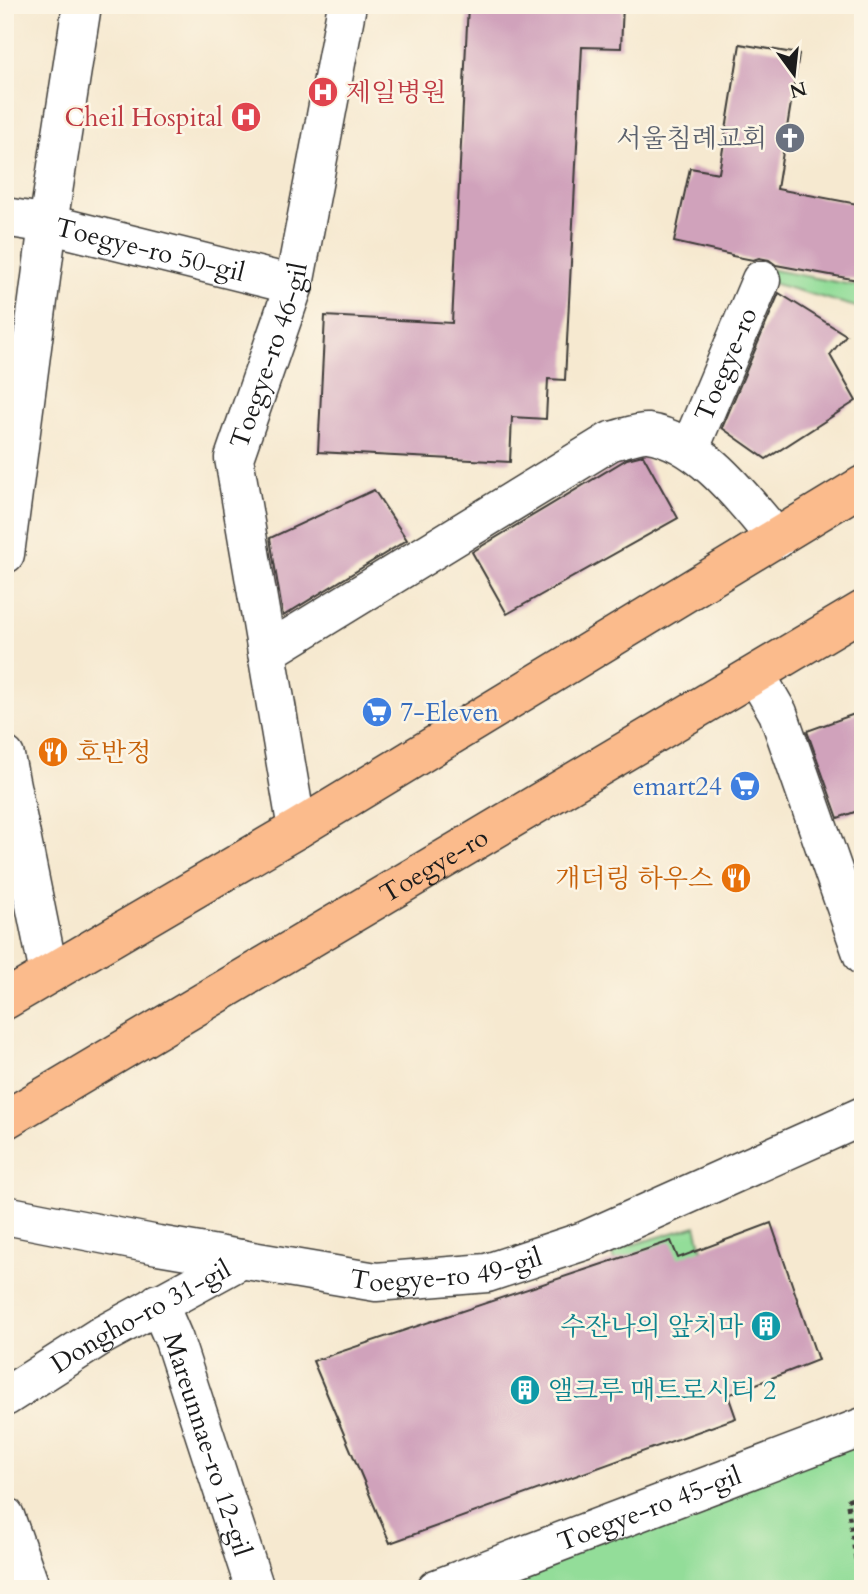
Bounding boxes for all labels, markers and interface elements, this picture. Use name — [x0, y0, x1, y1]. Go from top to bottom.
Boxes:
north arrow — [760, 38, 830, 108]
hospital icon: 제일병원 — [306, 75, 340, 109]
place label: 제일병원 — [346, 75, 446, 110]
text: N — [786, 75, 809, 104]
place label: Cheil Hospital — [64, 100, 223, 135]
hospital icon: Cheil Hospital — [229, 100, 263, 134]
place label: 서울침례교회 — [616, 121, 767, 156]
church icon: 서울침례교회 — [773, 121, 807, 155]
street label: Toegye-ro 50-gil — [52, 209, 249, 290]
street label: Toegye-ro 46-gil — [221, 259, 315, 453]
street label: Toegye-ro — [686, 302, 765, 426]
supermarket icon: 7-Eleven — [360, 695, 394, 729]
place label: 7-Eleven — [400, 695, 499, 730]
restaurant icon: 호반정 — [36, 735, 70, 769]
place label: 호반정 — [76, 735, 151, 770]
place label: emart24 — [633, 769, 722, 804]
supermarket icon: emart24 — [728, 769, 762, 803]
street label: Toegye-ro — [373, 819, 495, 911]
place label: 개더링 하우스 — [555, 861, 713, 896]
restaurant icon: 개더링 하우스 — [719, 861, 753, 895]
street label: Toegye-ro 49-gil — [347, 1239, 547, 1300]
street label: Dongho-ro 31-gil — [44, 1251, 237, 1381]
place label: 수잔나의 앞치마 — [560, 1309, 743, 1344]
building icon: 수잔나의 앞치마 — [749, 1309, 783, 1343]
street label: Mareunnae-ro 12-gil — [155, 1328, 261, 1561]
building icon: 앨크루 매트로시티 2 — [508, 1373, 542, 1407]
place label: 앨크루 매트로시티 2 — [548, 1373, 776, 1408]
street label: Toegye-ro 45-gil — [552, 1457, 746, 1559]

